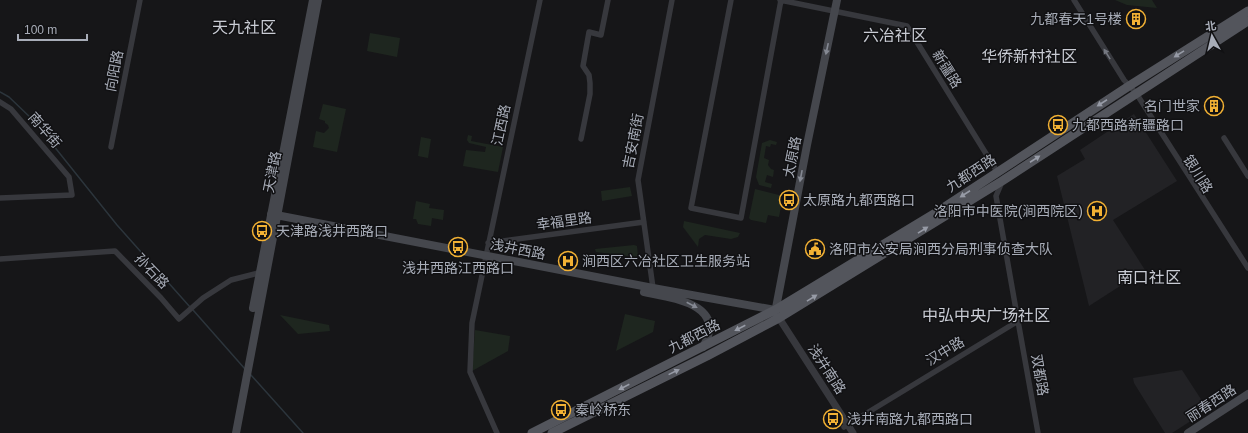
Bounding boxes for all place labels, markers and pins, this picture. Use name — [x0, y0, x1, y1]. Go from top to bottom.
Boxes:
building icon: 九都春天1号楼 — [1125, 8, 1147, 30]
place label: 九都春天1号楼 — [1030, 11, 1122, 27]
building icon: 名门世家 — [1203, 95, 1225, 117]
place label: 名门世家 — [1144, 98, 1200, 114]
bus stop icon: 九都西路新疆路口 — [1047, 114, 1069, 136]
place label: 九都西路新疆路口 — [1072, 117, 1184, 133]
bus stop icon: 太原路九都西路口 — [778, 189, 800, 211]
place label: 太原路九都西路口 — [803, 192, 915, 208]
hospital icon: 洛阳市中医院(涧西院区) — [1086, 200, 1108, 222]
place label: 洛阳市中医院(涧西院区) — [934, 203, 1083, 219]
bus stop icon: 天津路浅井西路口 — [251, 220, 273, 242]
place label: 天津路浅井西路口 — [276, 223, 388, 239]
bus stop icon: 浅井西路江西路口 — [447, 236, 469, 258]
public building icon: 洛阳市公安局涧西分局刑事侦查大队 — [804, 238, 826, 260]
place label: 洛阳市公安局涧西分局刑事侦查大队 — [829, 241, 1053, 257]
hospital icon: 涧西区六冶社区卫生服务站 — [557, 250, 579, 272]
place label: 涧西区六冶社区卫生服务站 — [582, 253, 750, 269]
place label: 浅井西路江西路口 — [402, 260, 514, 276]
bus stop icon: 秦岭桥东 — [550, 399, 572, 421]
place label: 秦岭桥东 — [575, 402, 631, 418]
bus stop icon: 浅井南路九都西路口 — [822, 408, 844, 430]
place label: 浅井南路九都西路口 — [847, 411, 973, 427]

